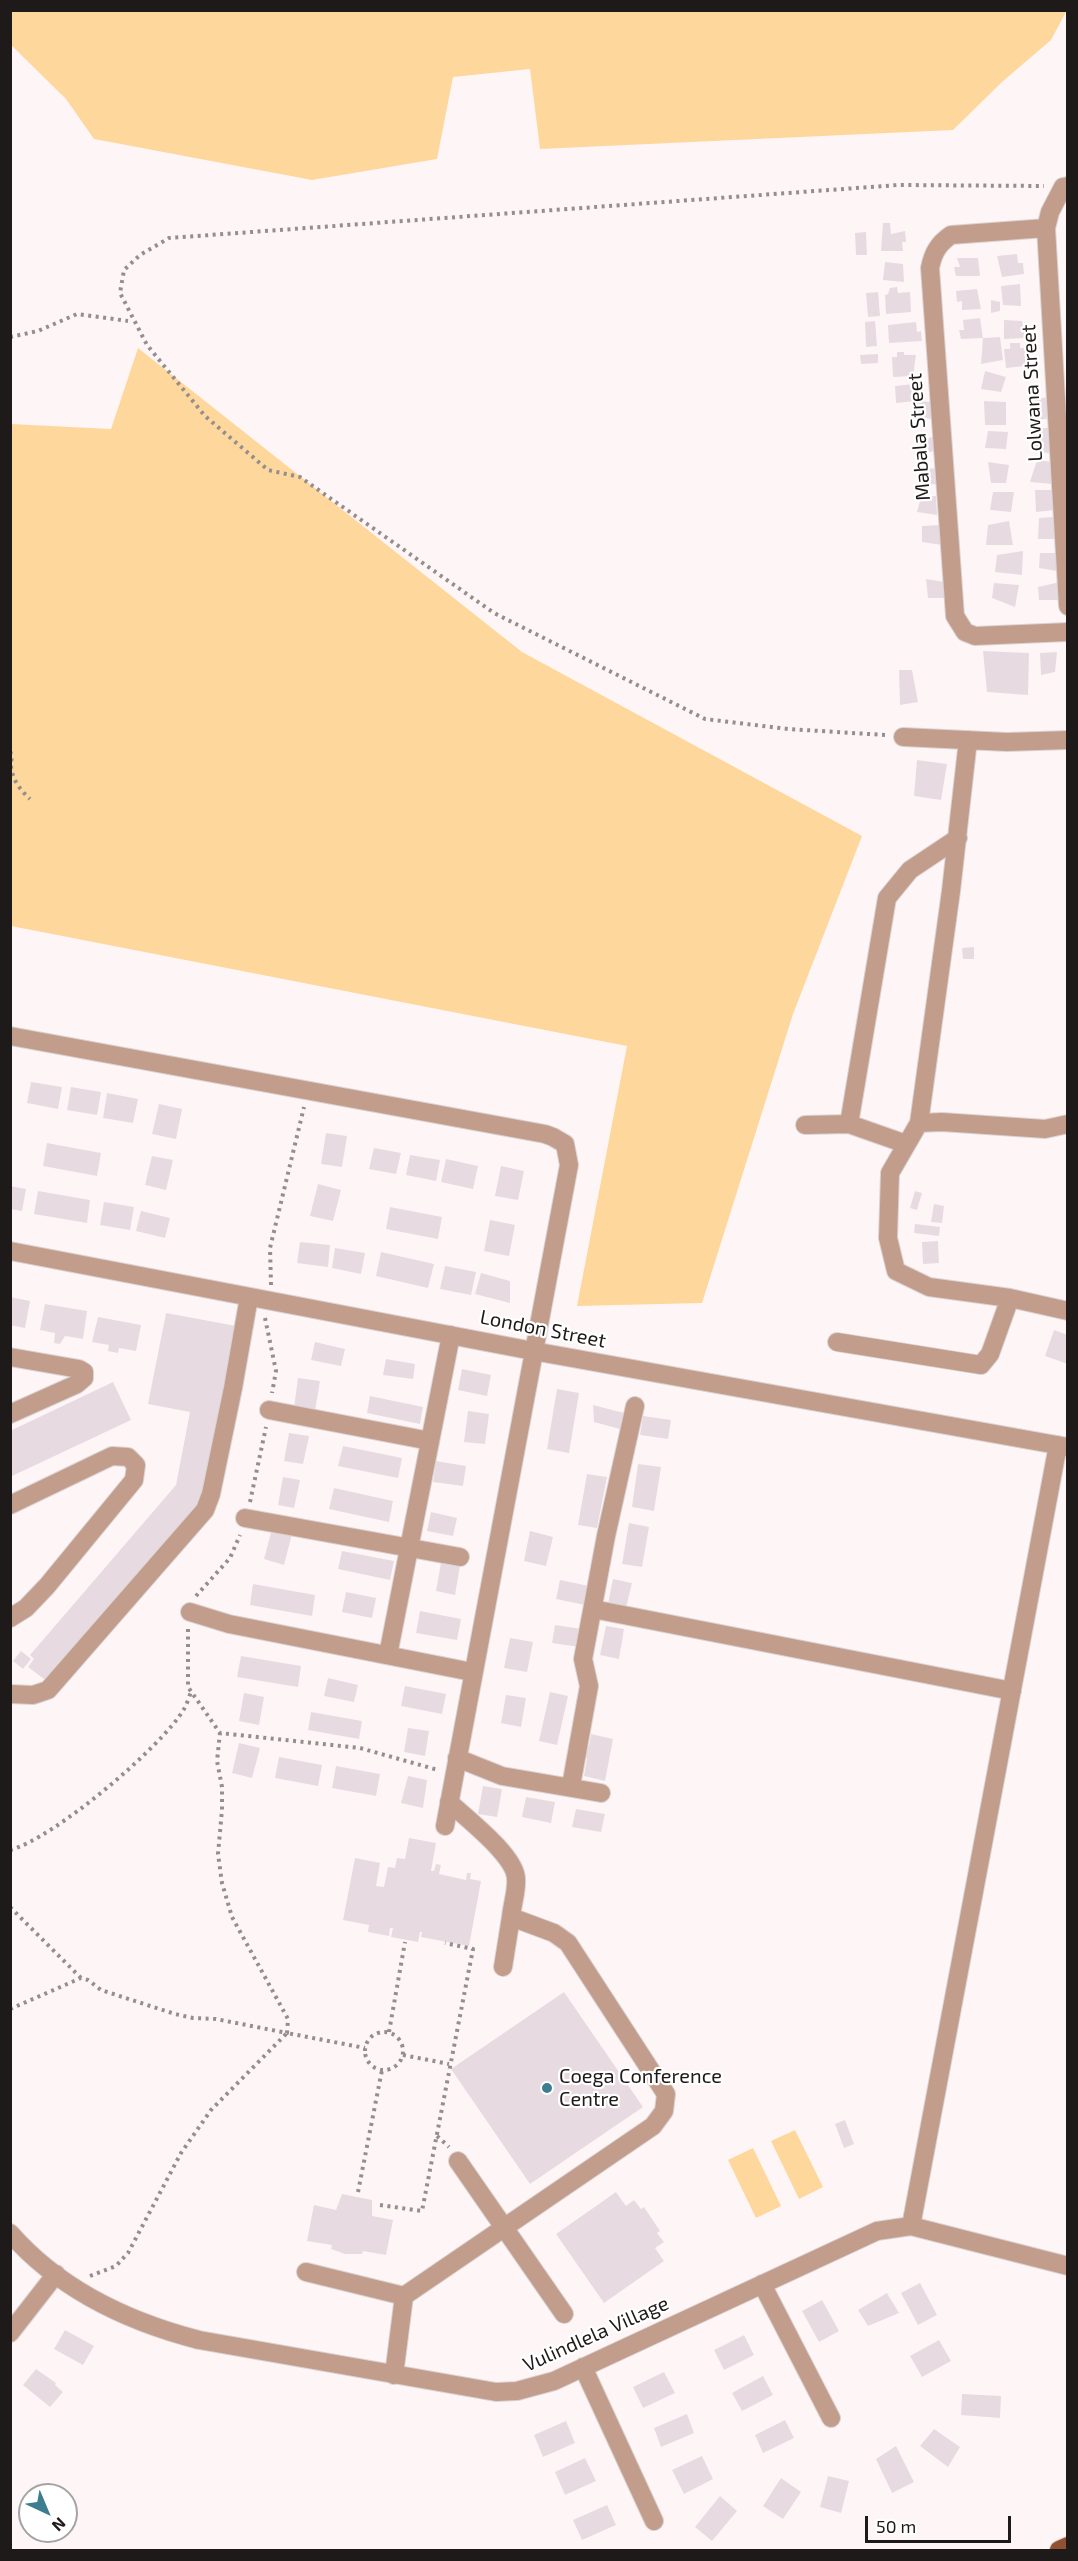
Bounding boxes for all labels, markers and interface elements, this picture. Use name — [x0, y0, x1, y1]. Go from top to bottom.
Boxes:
street label: Lolwana Street — [1016, 324, 1048, 462]
street label: Mabala Street — [903, 372, 935, 502]
street label: London Street — [478, 1305, 608, 1353]
place label: Coega Conference Centre — [559, 2064, 722, 2111]
marker: Coega Conference Centre — [540, 2081, 554, 2095]
street label: Vulindlela Village — [519, 2291, 673, 2377]
north arrow — [18, 2483, 78, 2543]
scale bar — [868, 2504, 1014, 2542]
text: N — [49, 2514, 70, 2536]
text: 50 m — [876, 2515, 916, 2537]

